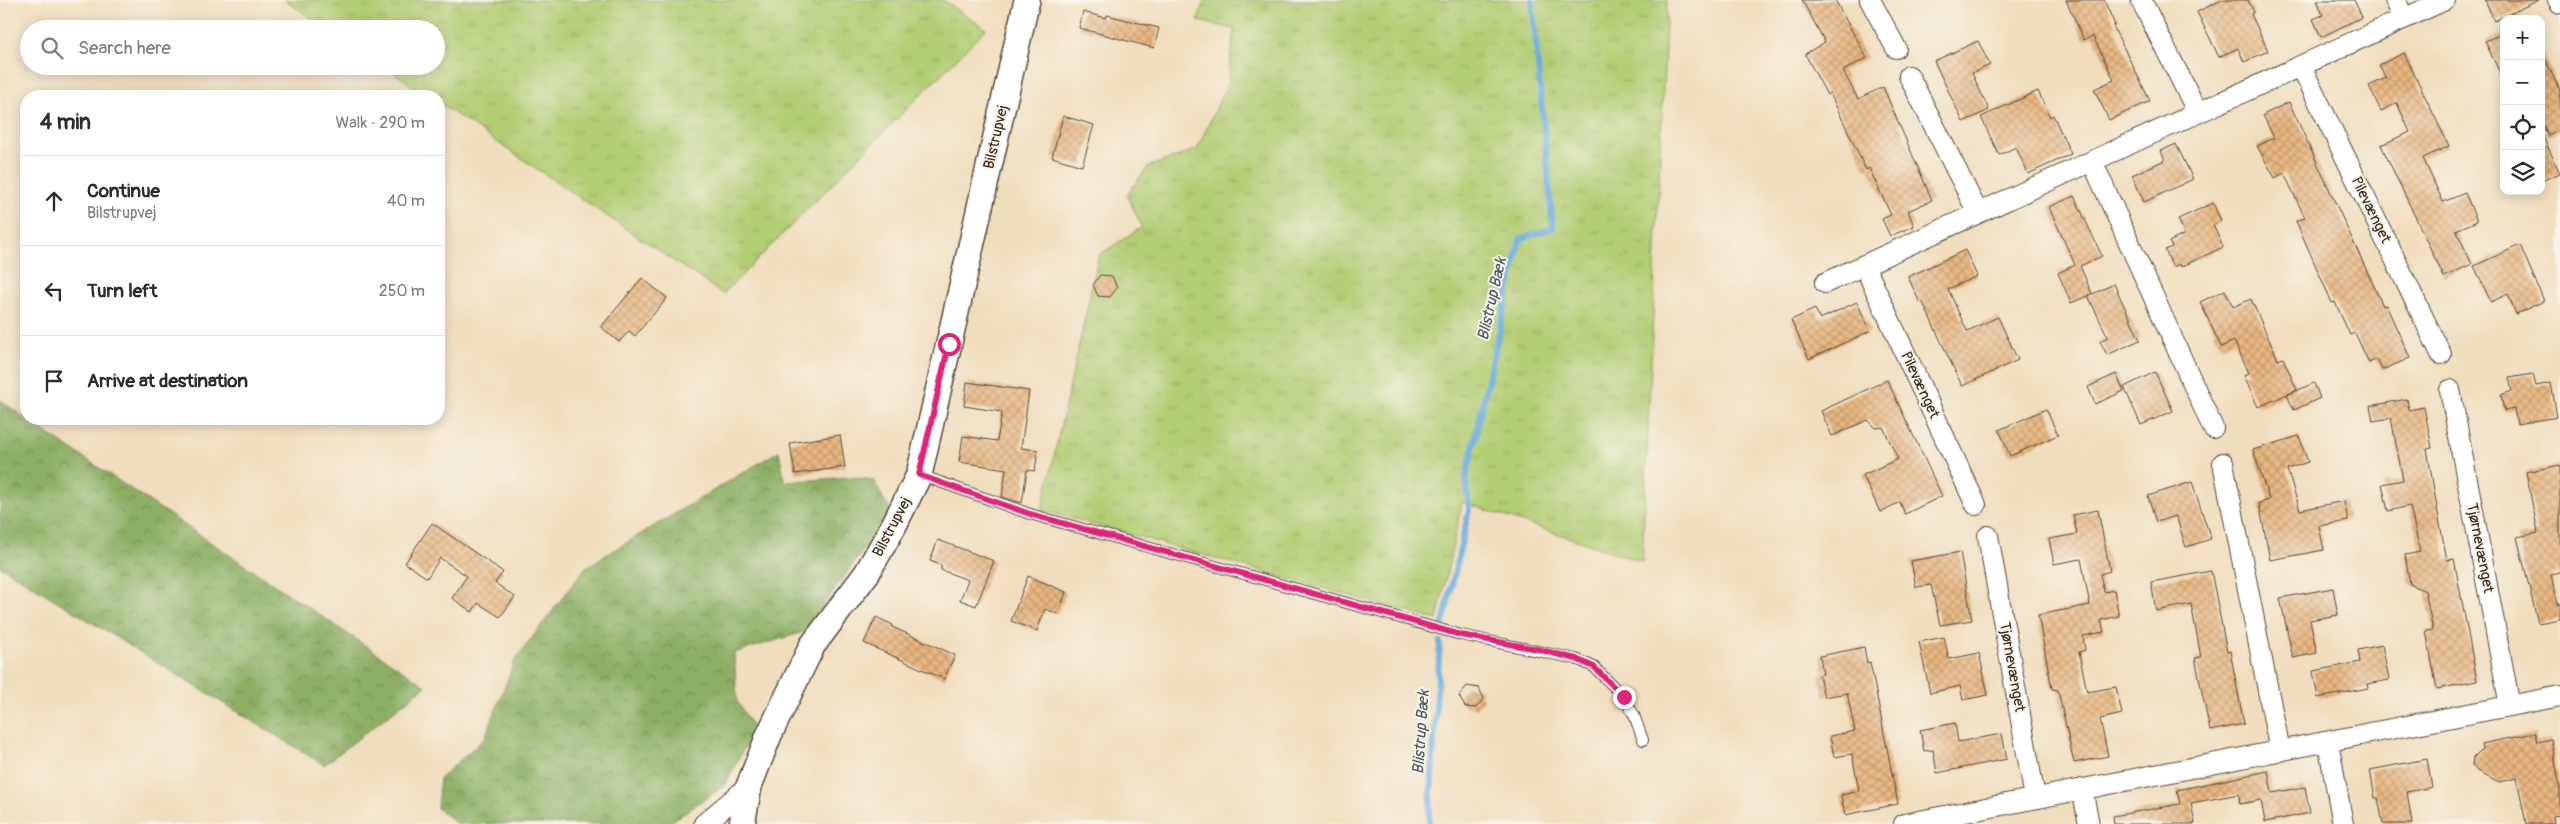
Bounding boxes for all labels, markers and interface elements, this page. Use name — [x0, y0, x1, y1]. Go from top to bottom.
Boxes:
map controls — [2500, 15, 2545, 195]
button: + — [2500, 15, 2545, 60]
search box — [20, 20, 445, 75]
icon: search — [38, 34, 66, 62]
text: Search here — [78, 36, 171, 60]
button: − — [2500, 60, 2545, 105]
street label: Bilstrupvej — [979, 103, 1013, 171]
button: locate — [2500, 105, 2545, 150]
text: 4 min — [40, 109, 91, 136]
text: Walk · 290 m — [336, 113, 425, 133]
button: layers — [2500, 150, 2545, 195]
street label: Pilevænget — [2347, 174, 2396, 247]
text: Continue — [87, 179, 160, 203]
icon: ahead — [40, 187, 68, 215]
text: 40 m — [387, 191, 425, 211]
text: Bilstrupvej — [87, 203, 156, 223]
water label: Blistrup Bæk — [1473, 254, 1512, 342]
icon: left — [40, 277, 68, 305]
text: Turn left — [87, 279, 157, 303]
text: 250 m — [379, 281, 425, 301]
route start — [938, 333, 961, 356]
street label: Pilevænget — [1896, 348, 1944, 422]
icon: arrive — [40, 367, 68, 395]
text: Arrive at destination — [87, 369, 248, 393]
street label: Bilstrupvej — [868, 494, 916, 560]
street label: Tjørnevænget — [2462, 502, 2498, 595]
street label: Tjørnevænget — [1995, 621, 2029, 714]
route end — [1613, 686, 1636, 709]
water label: Blistrup Bæk — [1408, 688, 1434, 775]

